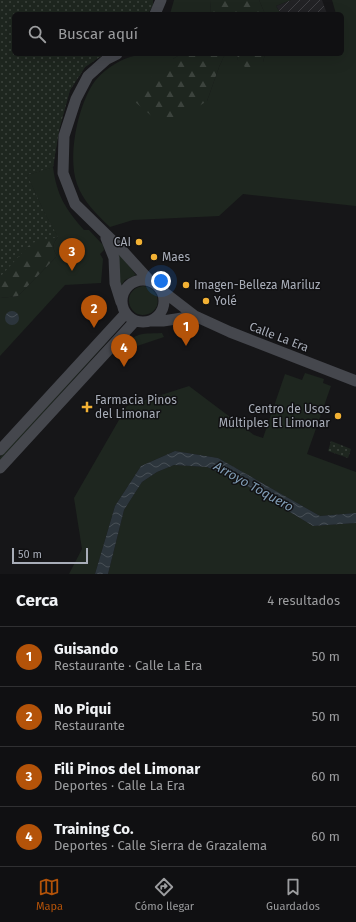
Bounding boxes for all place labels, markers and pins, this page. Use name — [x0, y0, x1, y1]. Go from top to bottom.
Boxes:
place label: CAI — [114, 235, 131, 249]
marker: CAI — [134, 237, 144, 247]
pin: 3 — [59, 238, 85, 271]
place label: Maes — [162, 250, 190, 264]
marker: Maes — [149, 252, 159, 262]
place label: Imagen-Belleza Mariluz — [194, 278, 320, 292]
marker: Imagen-Belleza Mariluz — [181, 280, 191, 290]
place label: Yolé — [214, 294, 237, 308]
pin: 2 — [81, 295, 107, 328]
marker: Yolé — [201, 296, 211, 306]
pin: 1 — [173, 313, 199, 346]
pin: 4 — [111, 334, 137, 367]
place label: Farmacia Pinos del Limonar — [95, 393, 177, 421]
marker: Farmacia Pinos del Limonar — [82, 402, 92, 412]
place label: Centro de Usos Múltiples El Limonar — [219, 402, 330, 430]
marker: Centro de Usos Múltiples El Limonar — [333, 411, 343, 421]

